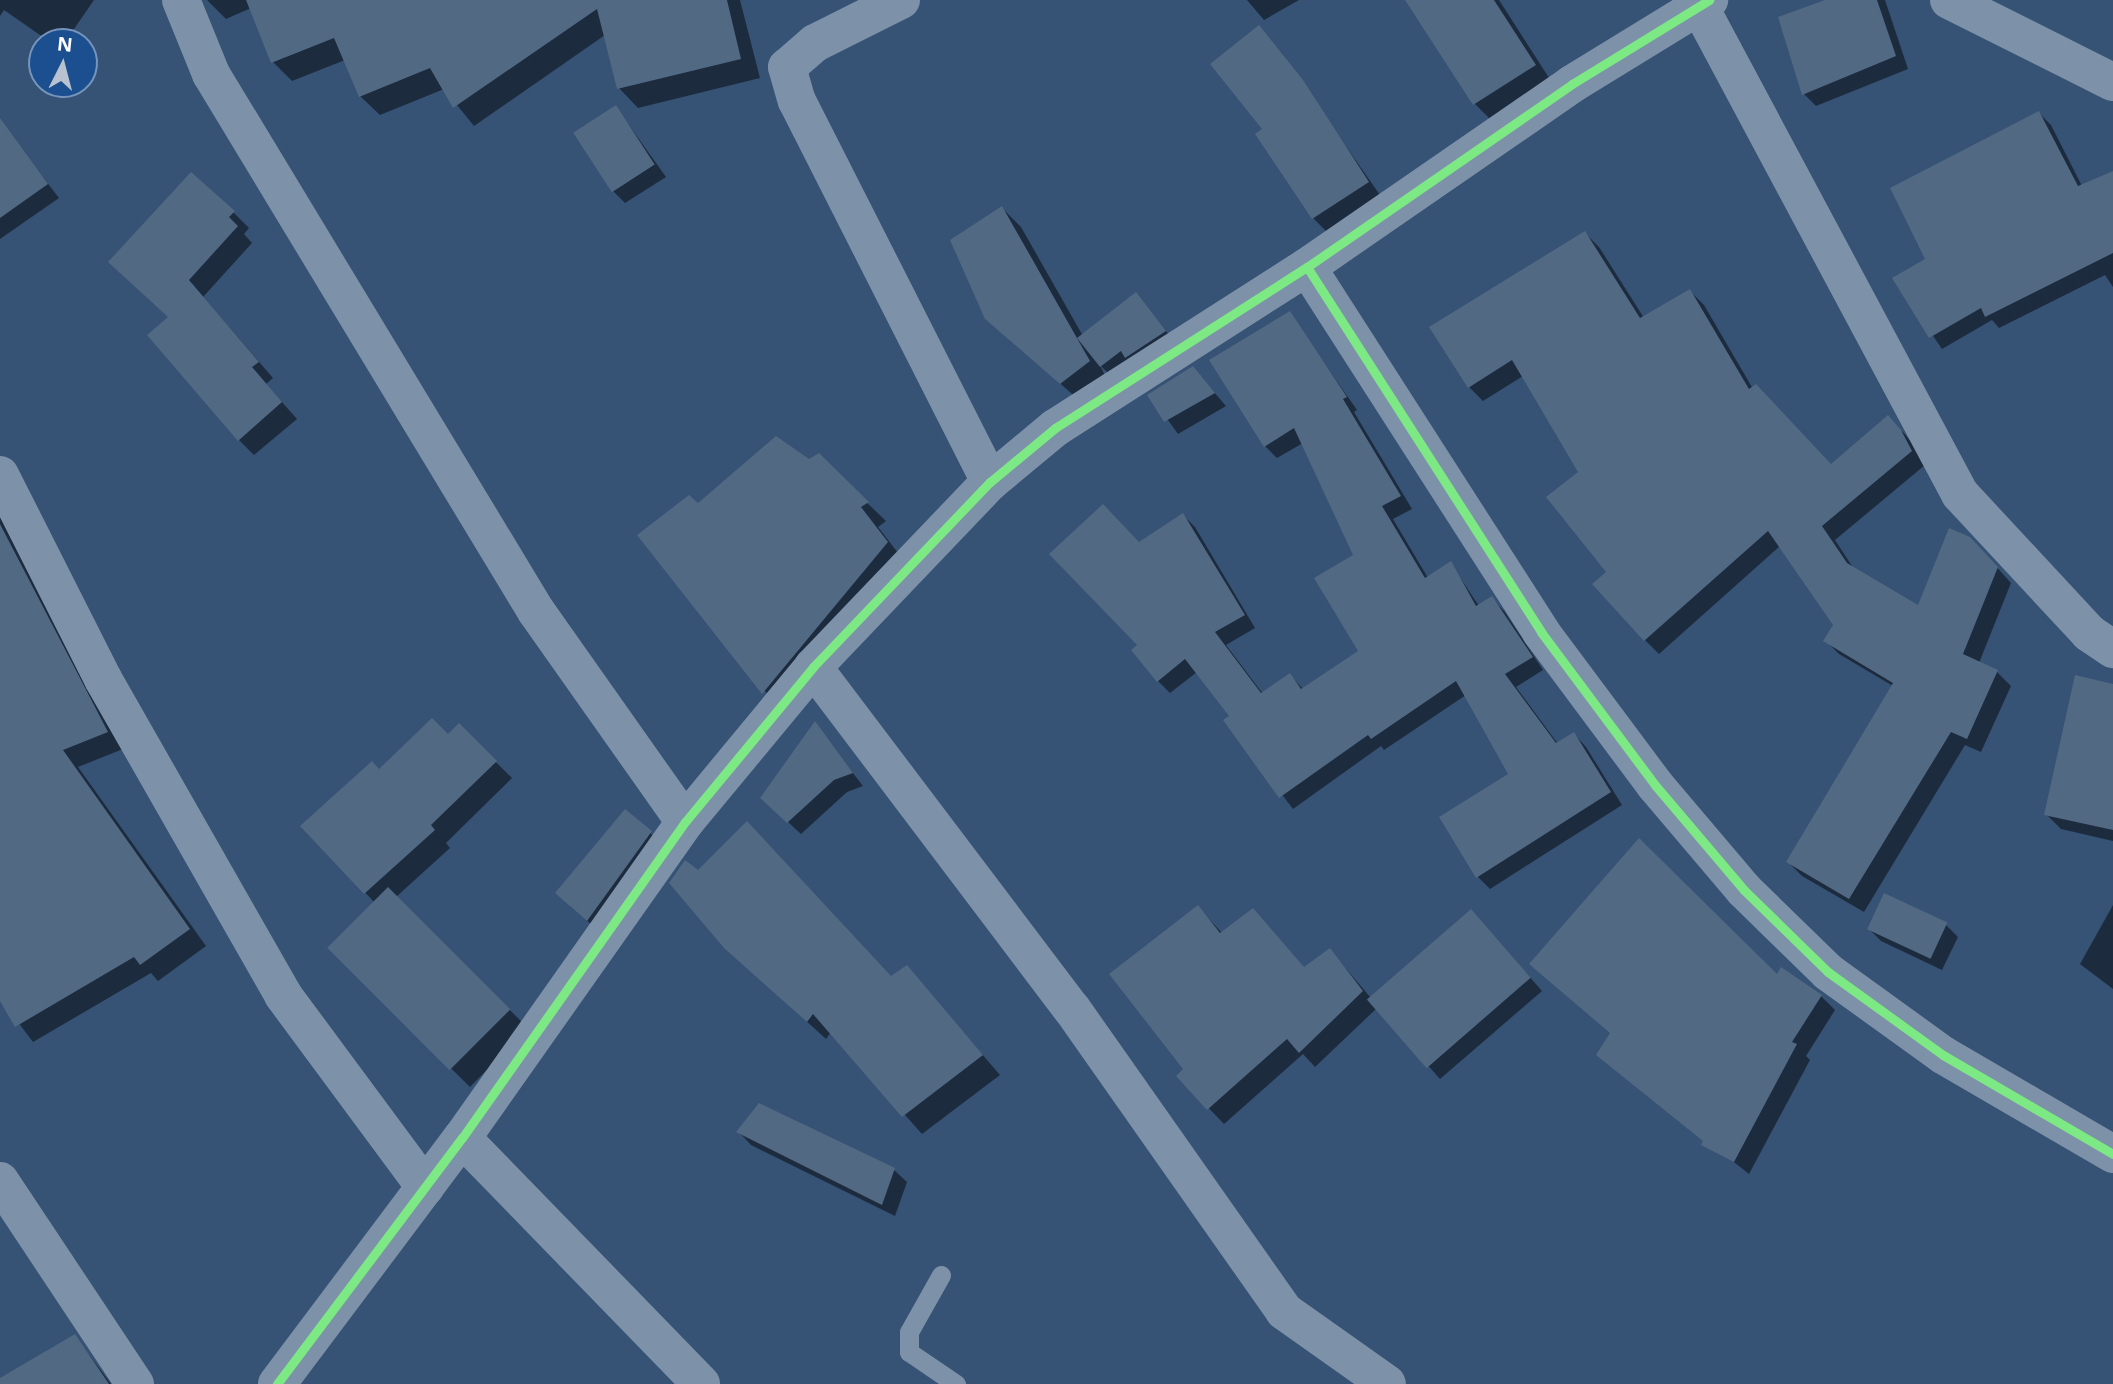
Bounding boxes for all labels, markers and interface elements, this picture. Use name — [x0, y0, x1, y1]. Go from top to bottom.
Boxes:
north arrow — [28, 28, 98, 98]
text: N — [56, 30, 74, 58]

